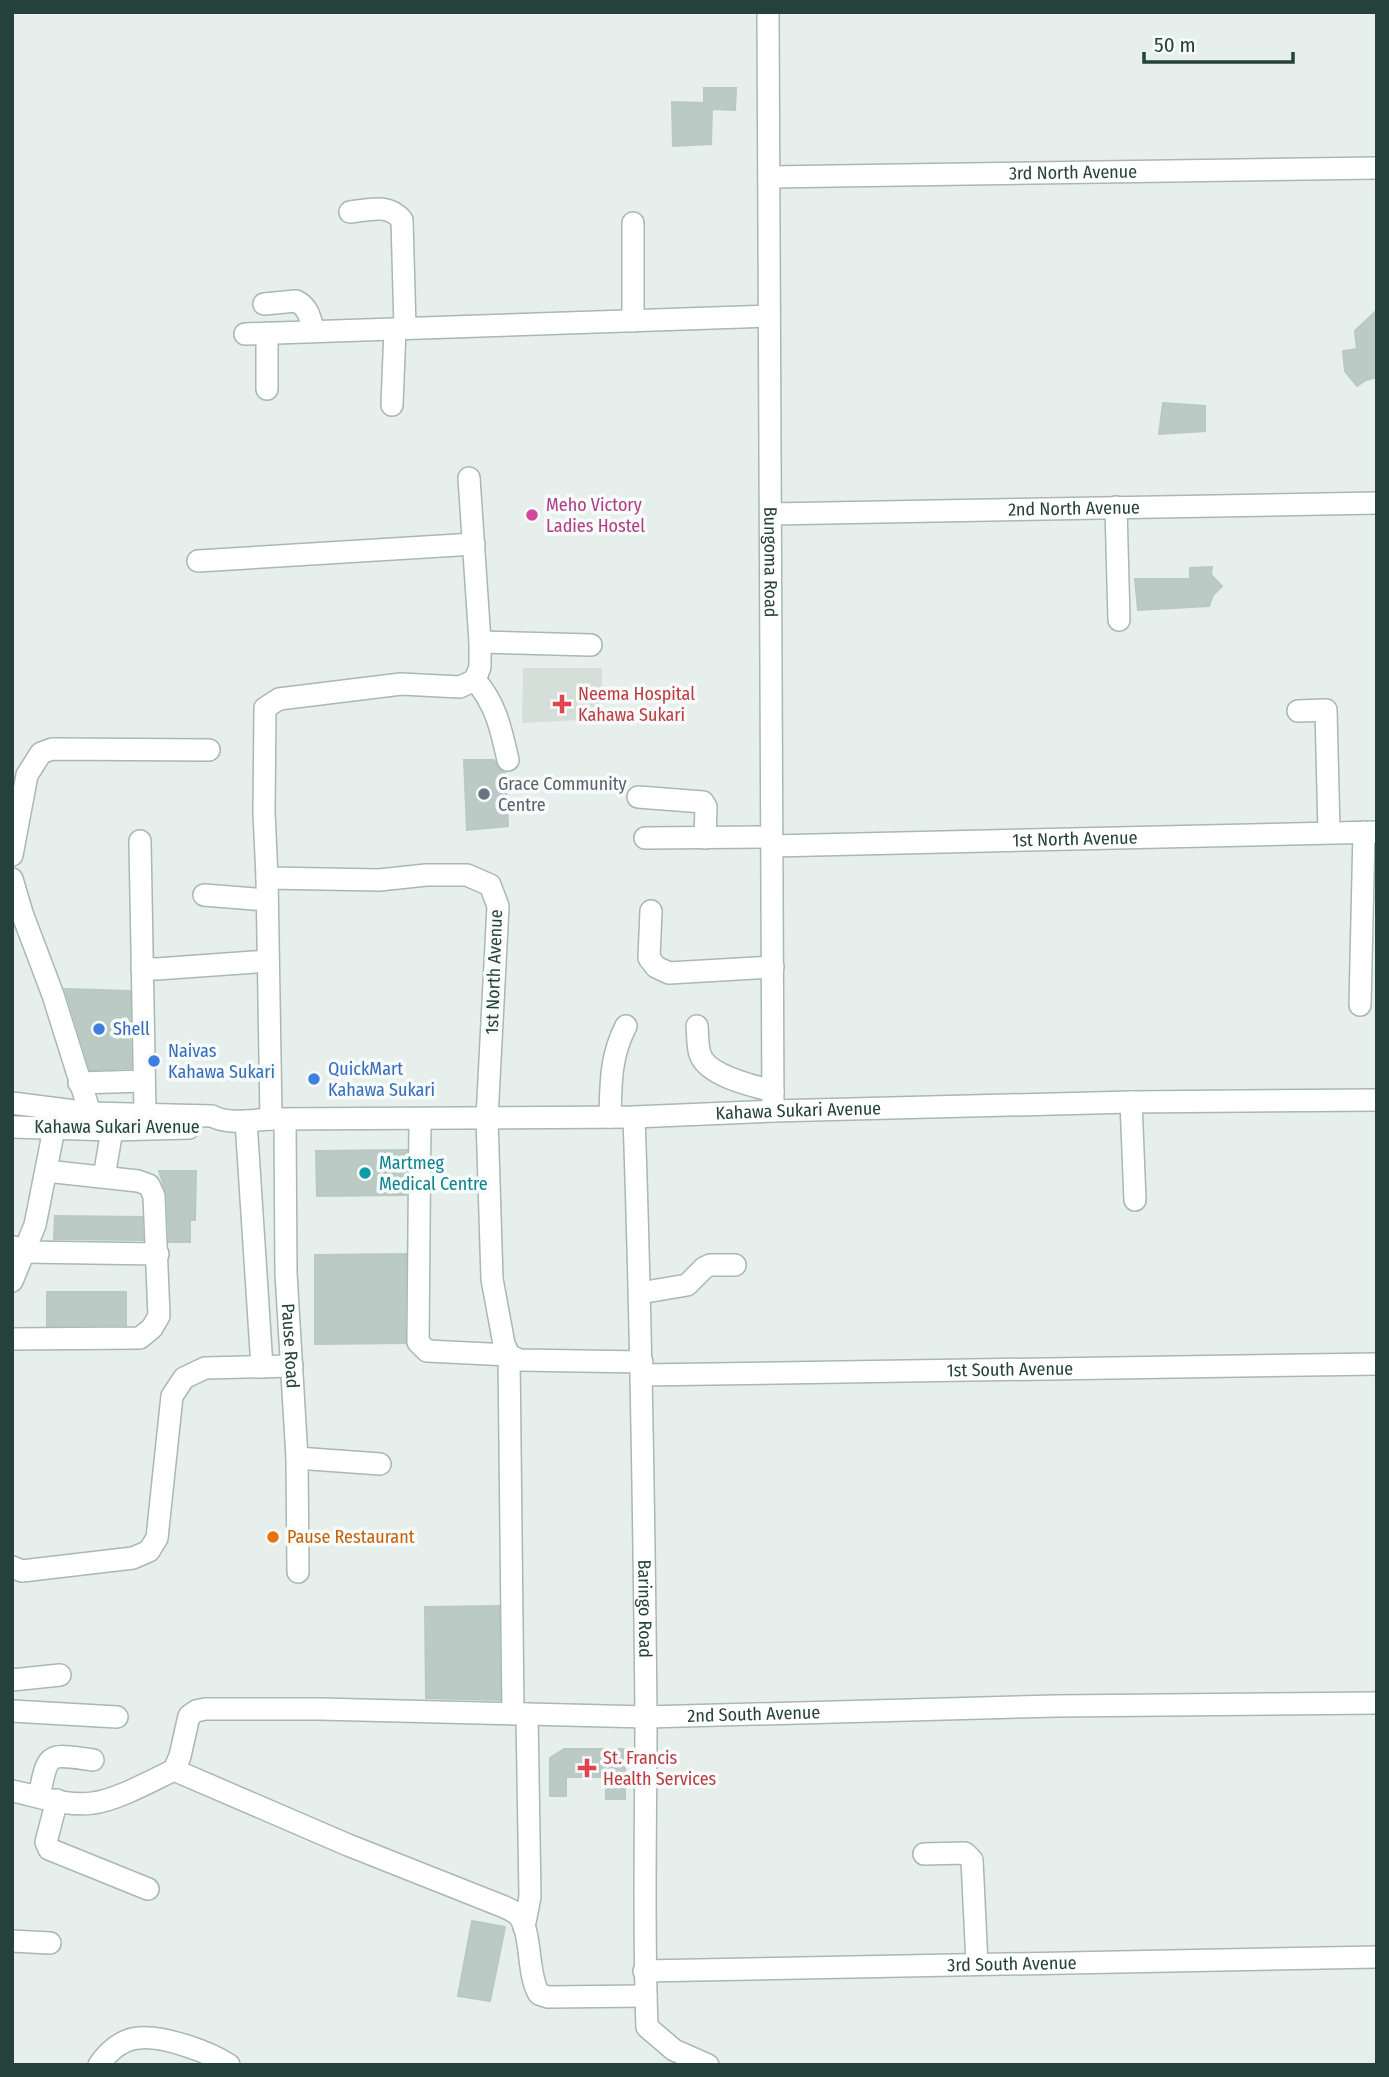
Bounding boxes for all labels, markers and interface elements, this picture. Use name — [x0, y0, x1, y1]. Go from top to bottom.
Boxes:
scale bar — [1144, 21, 1293, 65]
text: 50 m — [1154, 32, 1196, 58]
street label: 3rd North Avenue — [1009, 161, 1137, 184]
place label: Meho Victory Ladies Hostel — [546, 494, 645, 537]
street label: 2nd North Avenue — [1008, 496, 1140, 521]
marker: Meho Victory Ladies Hostel — [524, 507, 540, 523]
street label: Bungoma Road — [759, 507, 782, 617]
place label: Neema Hospital Kahawa Sukari — [578, 683, 695, 726]
marker: Neema Hospital Kahawa Sukari — [552, 694, 572, 714]
place label: Grace Community Centre — [498, 773, 627, 816]
marker: Grace Community Centre — [476, 786, 492, 802]
street label: 1st North Avenue — [1012, 827, 1138, 851]
street label: 1st North Avenue — [481, 909, 507, 1035]
place label: Shell — [113, 1018, 150, 1040]
marker: Shell — [91, 1021, 107, 1037]
place label: Naivas Kahawa Sukari — [168, 1040, 275, 1083]
marker: Naivas Kahawa Sukari — [146, 1053, 162, 1069]
place label: QuickMart Kahawa Sukari — [328, 1058, 435, 1101]
marker: QuickMart Kahawa Sukari — [306, 1071, 322, 1087]
street label: Kahawa Sukari Avenue — [715, 1097, 881, 1124]
street label: Kahawa Sukari Avenue — [34, 1116, 200, 1138]
place label: Martmeg Medical Centre — [379, 1152, 488, 1195]
marker: Martmeg Medical Centre — [357, 1165, 373, 1181]
street label: Pause Road — [277, 1303, 304, 1389]
street label: 1st South Avenue — [947, 1358, 1073, 1381]
place label: Pause Restaurant — [287, 1526, 415, 1548]
marker: Pause Restaurant — [265, 1529, 281, 1545]
street label: Baringo Road — [633, 1559, 656, 1658]
street label: 2nd South Avenue — [687, 1701, 821, 1727]
place label: St. Francis Health Services — [603, 1747, 717, 1790]
marker: St. Francis Health Services — [577, 1758, 597, 1778]
street label: 3rd South Avenue — [947, 1952, 1077, 1976]

